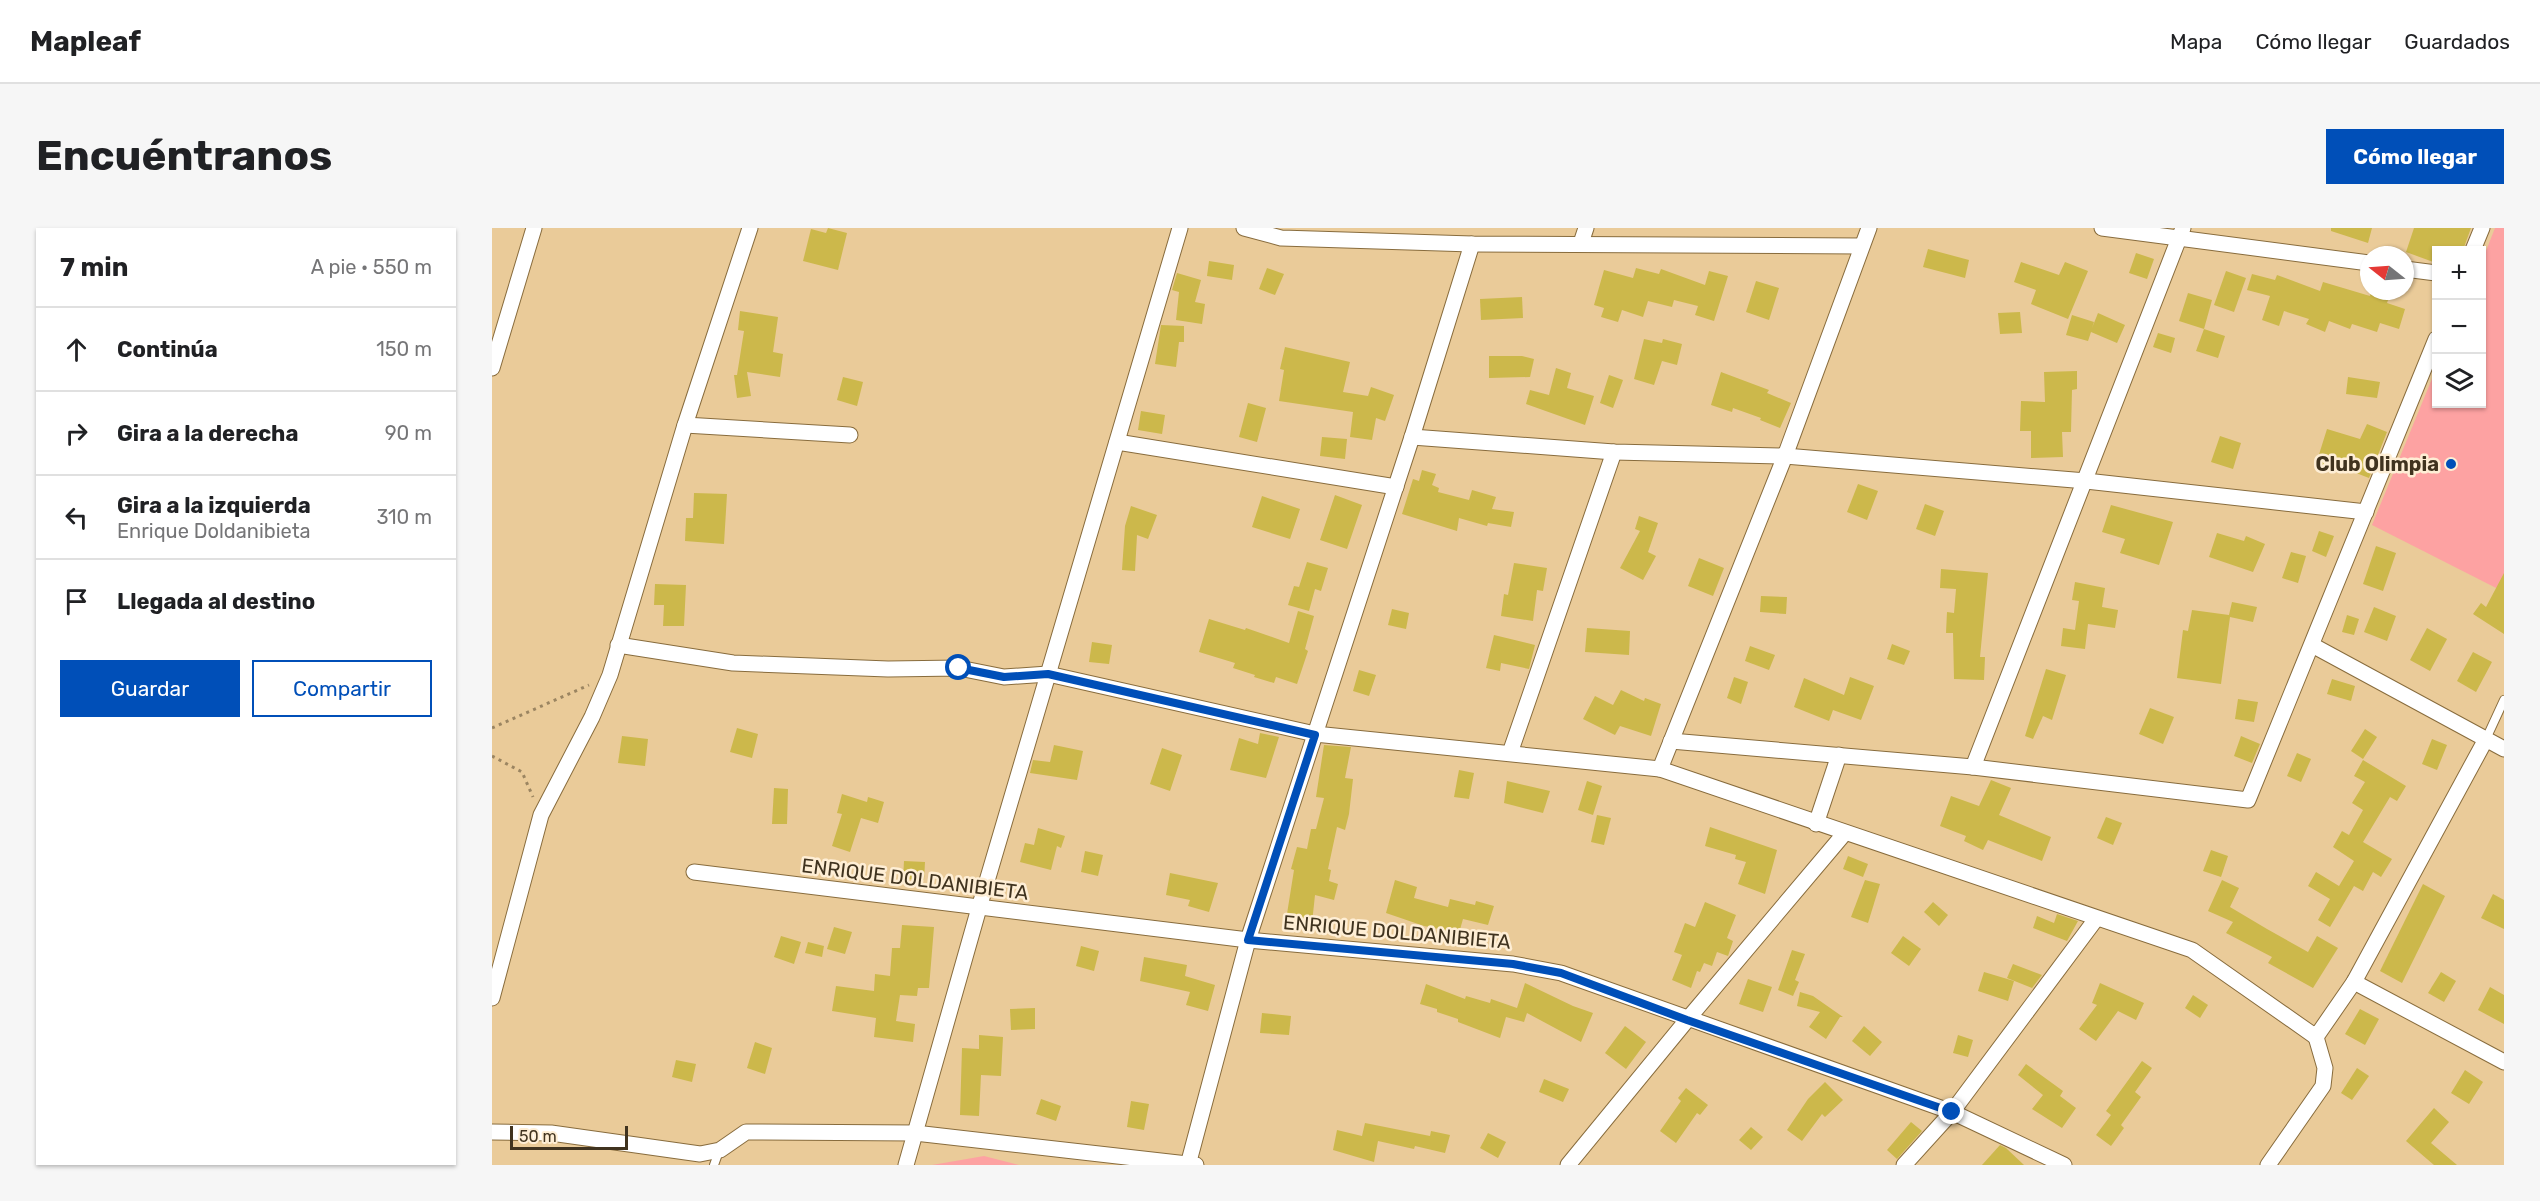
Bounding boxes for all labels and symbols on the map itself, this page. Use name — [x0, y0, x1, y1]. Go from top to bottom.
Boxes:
north arrow — [2360, 246, 2414, 300]
place label: Club Olimpia — [2315, 452, 2439, 476]
marker: Club Olimpia — [2444, 457, 2458, 471]
route start — [945, 654, 971, 680]
street label: ENRIQUE DOLDANIBIETA — [800, 853, 1030, 905]
street label: ENRIQUE DOLDANIBIETA — [1282, 910, 1512, 954]
route end — [1938, 1098, 1964, 1124]
scale bar — [510, 1123, 628, 1150]

